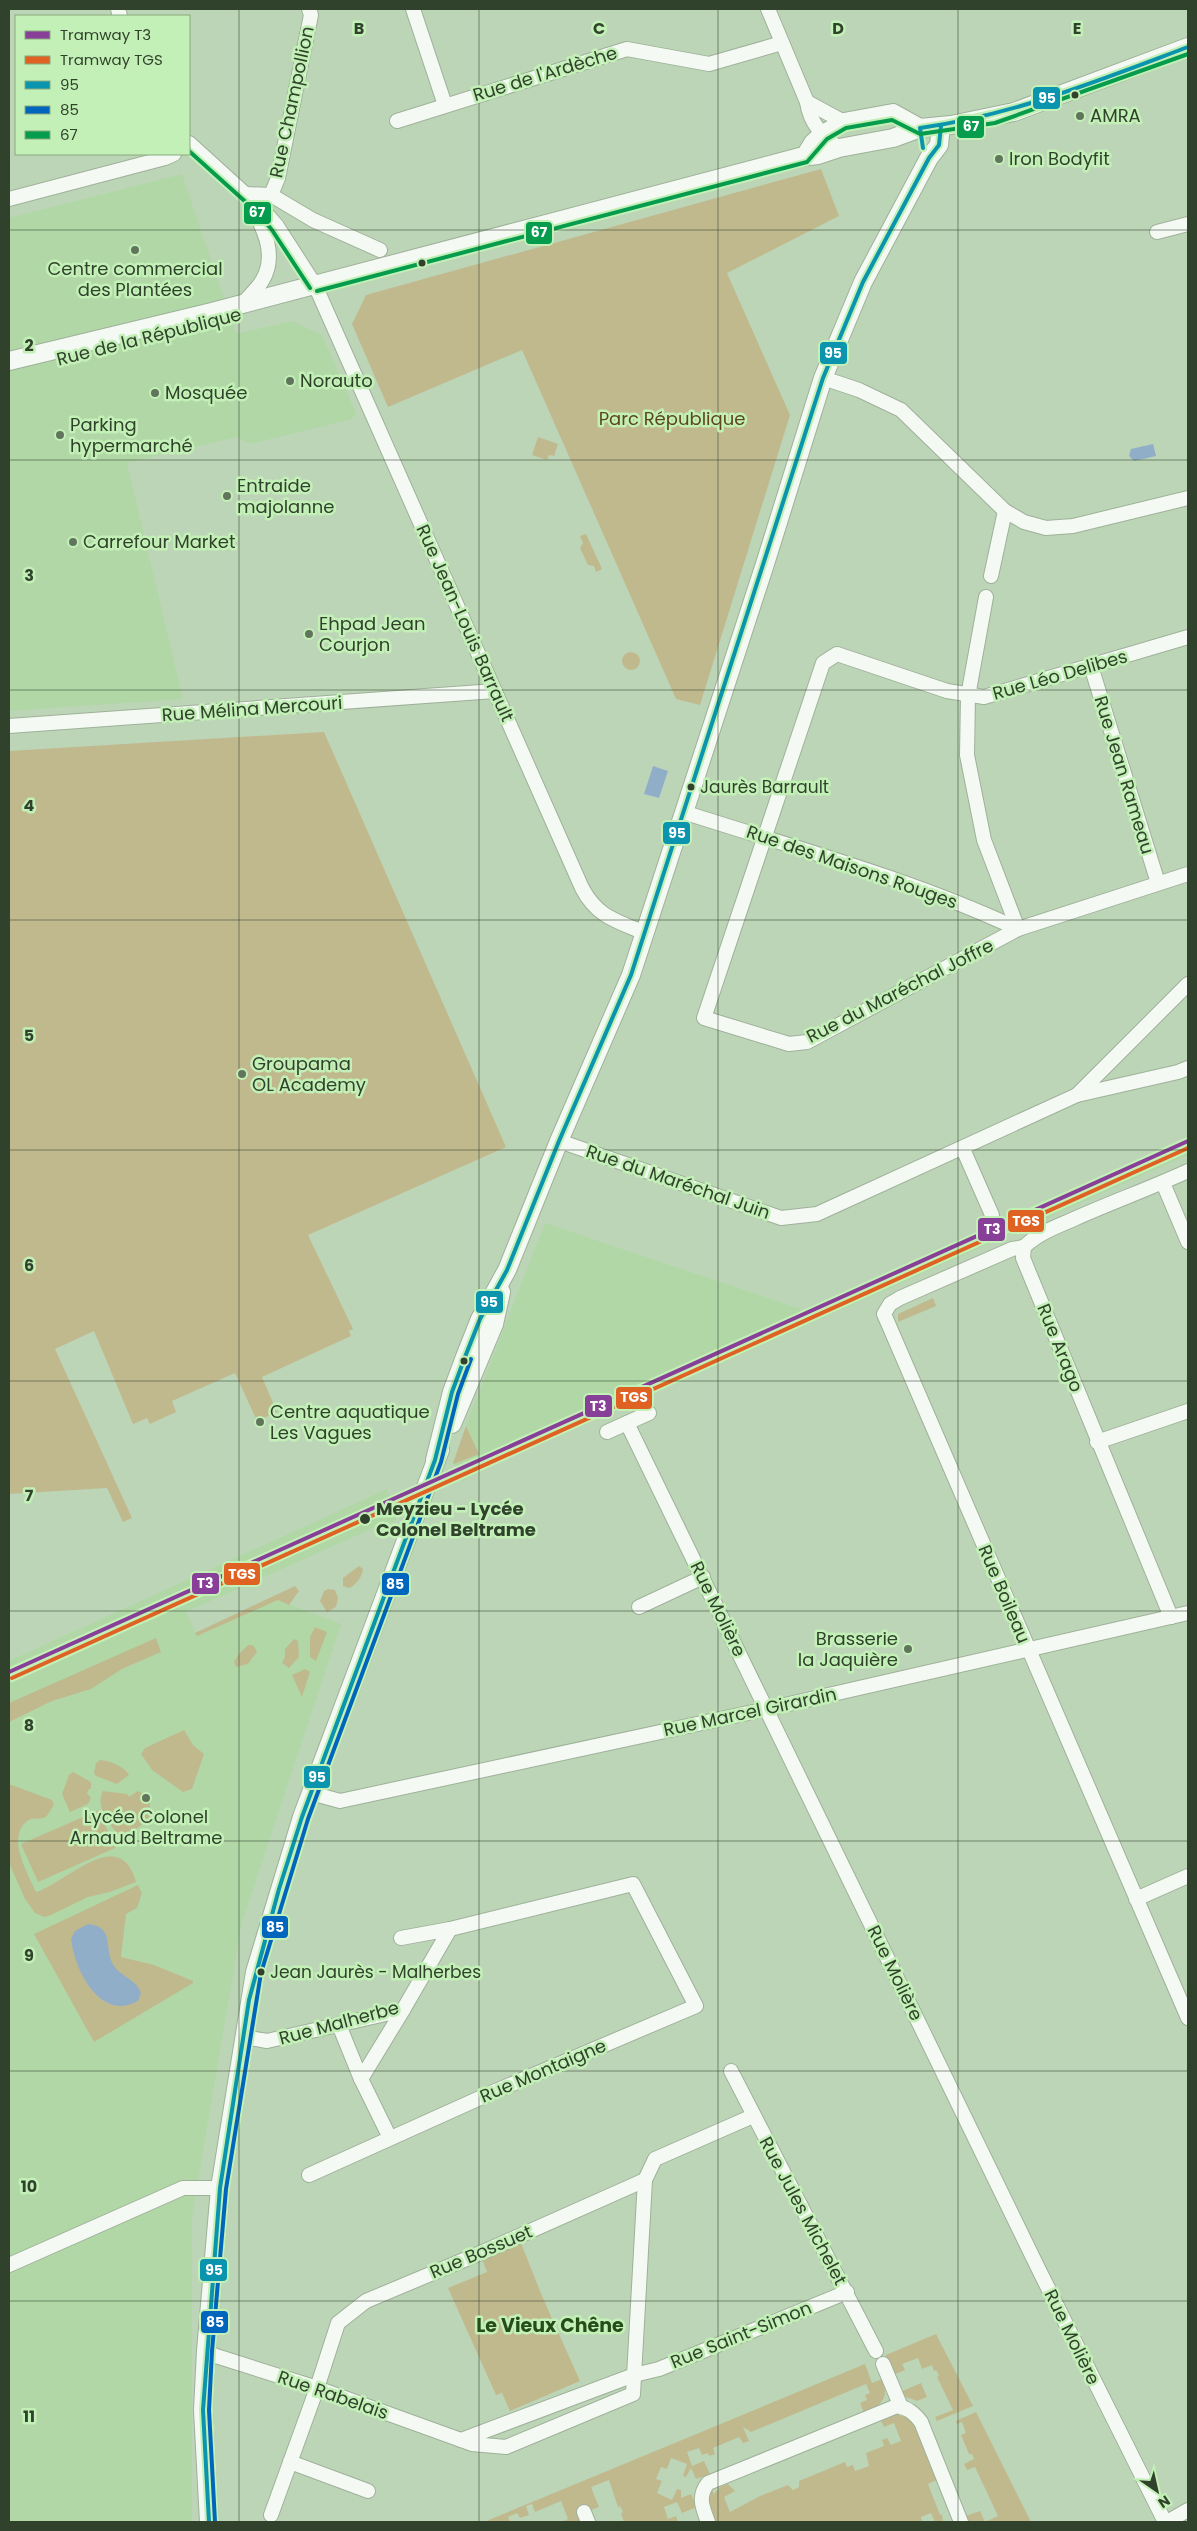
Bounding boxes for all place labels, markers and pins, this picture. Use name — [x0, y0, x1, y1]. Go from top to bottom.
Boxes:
unlabelled marker — [1070, 90, 1080, 100]
place label: AMRA — [1090, 103, 1141, 128]
marker: AMRA — [1074, 110, 1086, 122]
place label: Iron Bodyfit — [1009, 146, 1110, 171]
marker: Iron Bodyfit — [993, 153, 1005, 165]
marker: Centre commercial des Plantées — [129, 244, 141, 256]
place label: Centre commercial des Plantées — [47, 256, 223, 302]
unlabelled marker — [417, 258, 427, 268]
place label: Norauto — [300, 368, 373, 393]
marker: Norauto — [284, 375, 296, 387]
place label: Mosquée — [165, 380, 247, 405]
marker: Mosquée — [149, 387, 161, 399]
place label: Parking hypermarché — [70, 412, 193, 458]
marker: Parking hypermarché — [54, 429, 66, 441]
place label: Entraide majolanne — [237, 473, 335, 519]
marker: Entraide majolanne — [221, 490, 233, 502]
place label: Carrefour Market — [83, 529, 236, 554]
marker: Carrefour Market — [67, 536, 79, 548]
place label: Ehpad Jean Courjon — [319, 611, 425, 657]
marker: Ehpad Jean Courjon — [303, 628, 315, 640]
place label: Jaurès Barrault — [700, 775, 829, 799]
marker: Jaurès Barrault — [686, 782, 696, 792]
place label: Groupama OL Academy — [252, 1051, 366, 1097]
marker: Groupama OL Academy — [236, 1068, 248, 1080]
unlabelled marker — [459, 1356, 469, 1366]
place label: Centre aquatique Les Vagues — [270, 1399, 430, 1445]
marker: Centre aquatique Les Vagues — [254, 1416, 266, 1428]
place label: Meyzieu - Lycée Colonel Beltrame — [376, 1496, 536, 1542]
marker: Meyzieu - Lycée Colonel Beltrame — [358, 1512, 372, 1526]
place label: Brasserie la Jaquière — [798, 1626, 898, 1672]
marker: Brasserie la Jaquière — [902, 1643, 914, 1655]
marker: Lycée Colonel Arnaud Beltrame — [140, 1792, 152, 1804]
place label: Lycée Colonel Arnaud Beltrame — [70, 1804, 222, 1850]
place label: Jean Jaurès - Malherbes — [270, 1960, 481, 1984]
marker: Jean Jaurès - Malherbes — [256, 1967, 266, 1977]

